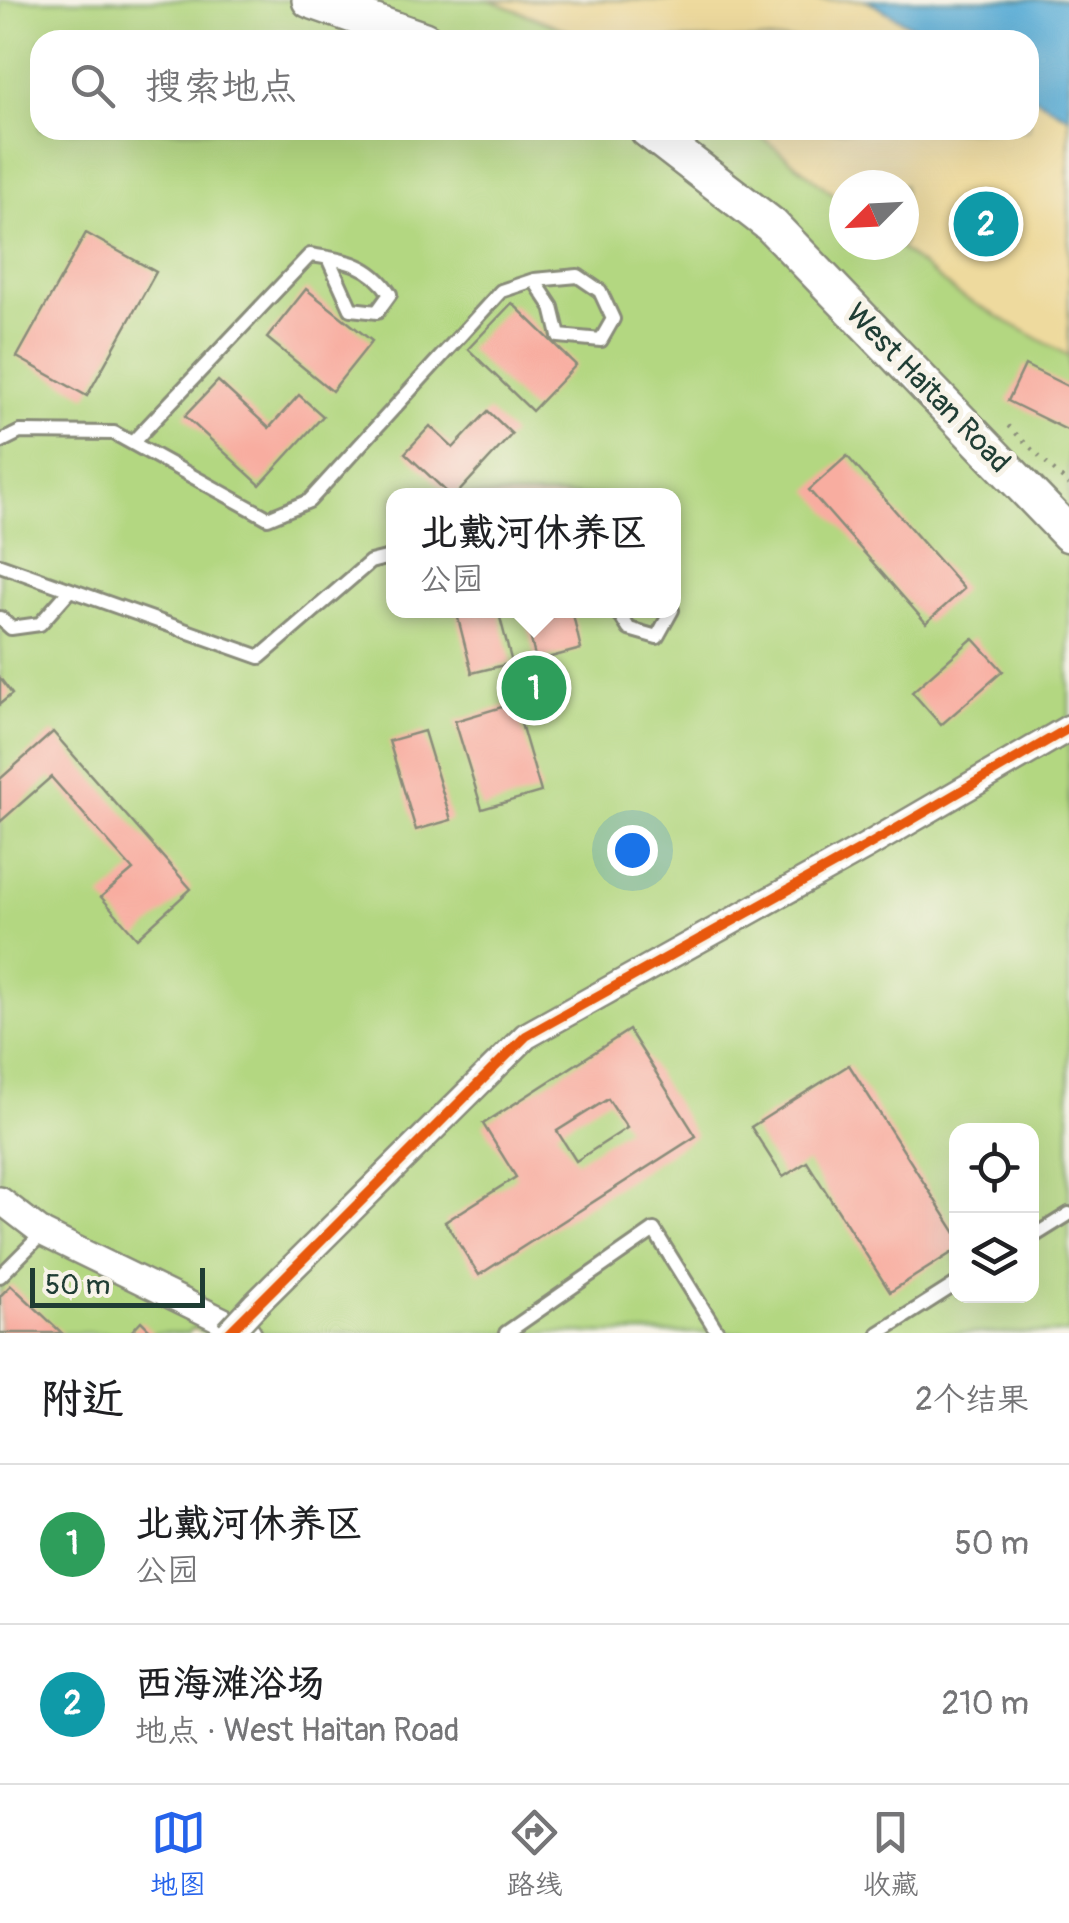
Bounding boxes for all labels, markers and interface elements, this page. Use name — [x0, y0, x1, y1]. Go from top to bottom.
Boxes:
search box — [30, 30, 1039, 140]
icon: search — [65, 58, 120, 113]
text: 搜索地点 — [145, 63, 297, 111]
north arrow — [829, 170, 919, 260]
pin: 2 — [954, 186, 1018, 262]
street label: West Haitan Road — [838, 295, 1018, 481]
popup — [386, 488, 681, 618]
text: 北戴河休养区 — [419, 509, 648, 557]
text: 公园 — [419, 560, 484, 600]
pin: 1 — [502, 650, 566, 726]
your location — [607, 825, 658, 876]
map controls — [949, 1123, 1039, 1303]
button: locate — [949, 1123, 1039, 1213]
button: layers — [949, 1213, 1039, 1303]
scale bar — [30, 1263, 205, 1308]
text: 50 m — [45, 1268, 110, 1303]
text: 附近 — [40, 1374, 124, 1426]
text: 2个结果 — [915, 1380, 1029, 1420]
text: 北戴河休养区 — [135, 1500, 363, 1548]
text: 1 — [66, 1524, 79, 1564]
text: 50 m — [954, 1524, 1029, 1564]
text: 公园 — [135, 1551, 199, 1591]
text: 西海滩浴场 — [135, 1660, 325, 1708]
text: 2 — [64, 1684, 81, 1724]
text: 210 m — [941, 1684, 1029, 1724]
text: 地点 · West Haitan Road — [135, 1711, 459, 1751]
tab: 地图 — [150, 1805, 206, 1903]
tab: 路线 — [506, 1805, 563, 1903]
tab: 收藏 — [863, 1805, 919, 1903]

